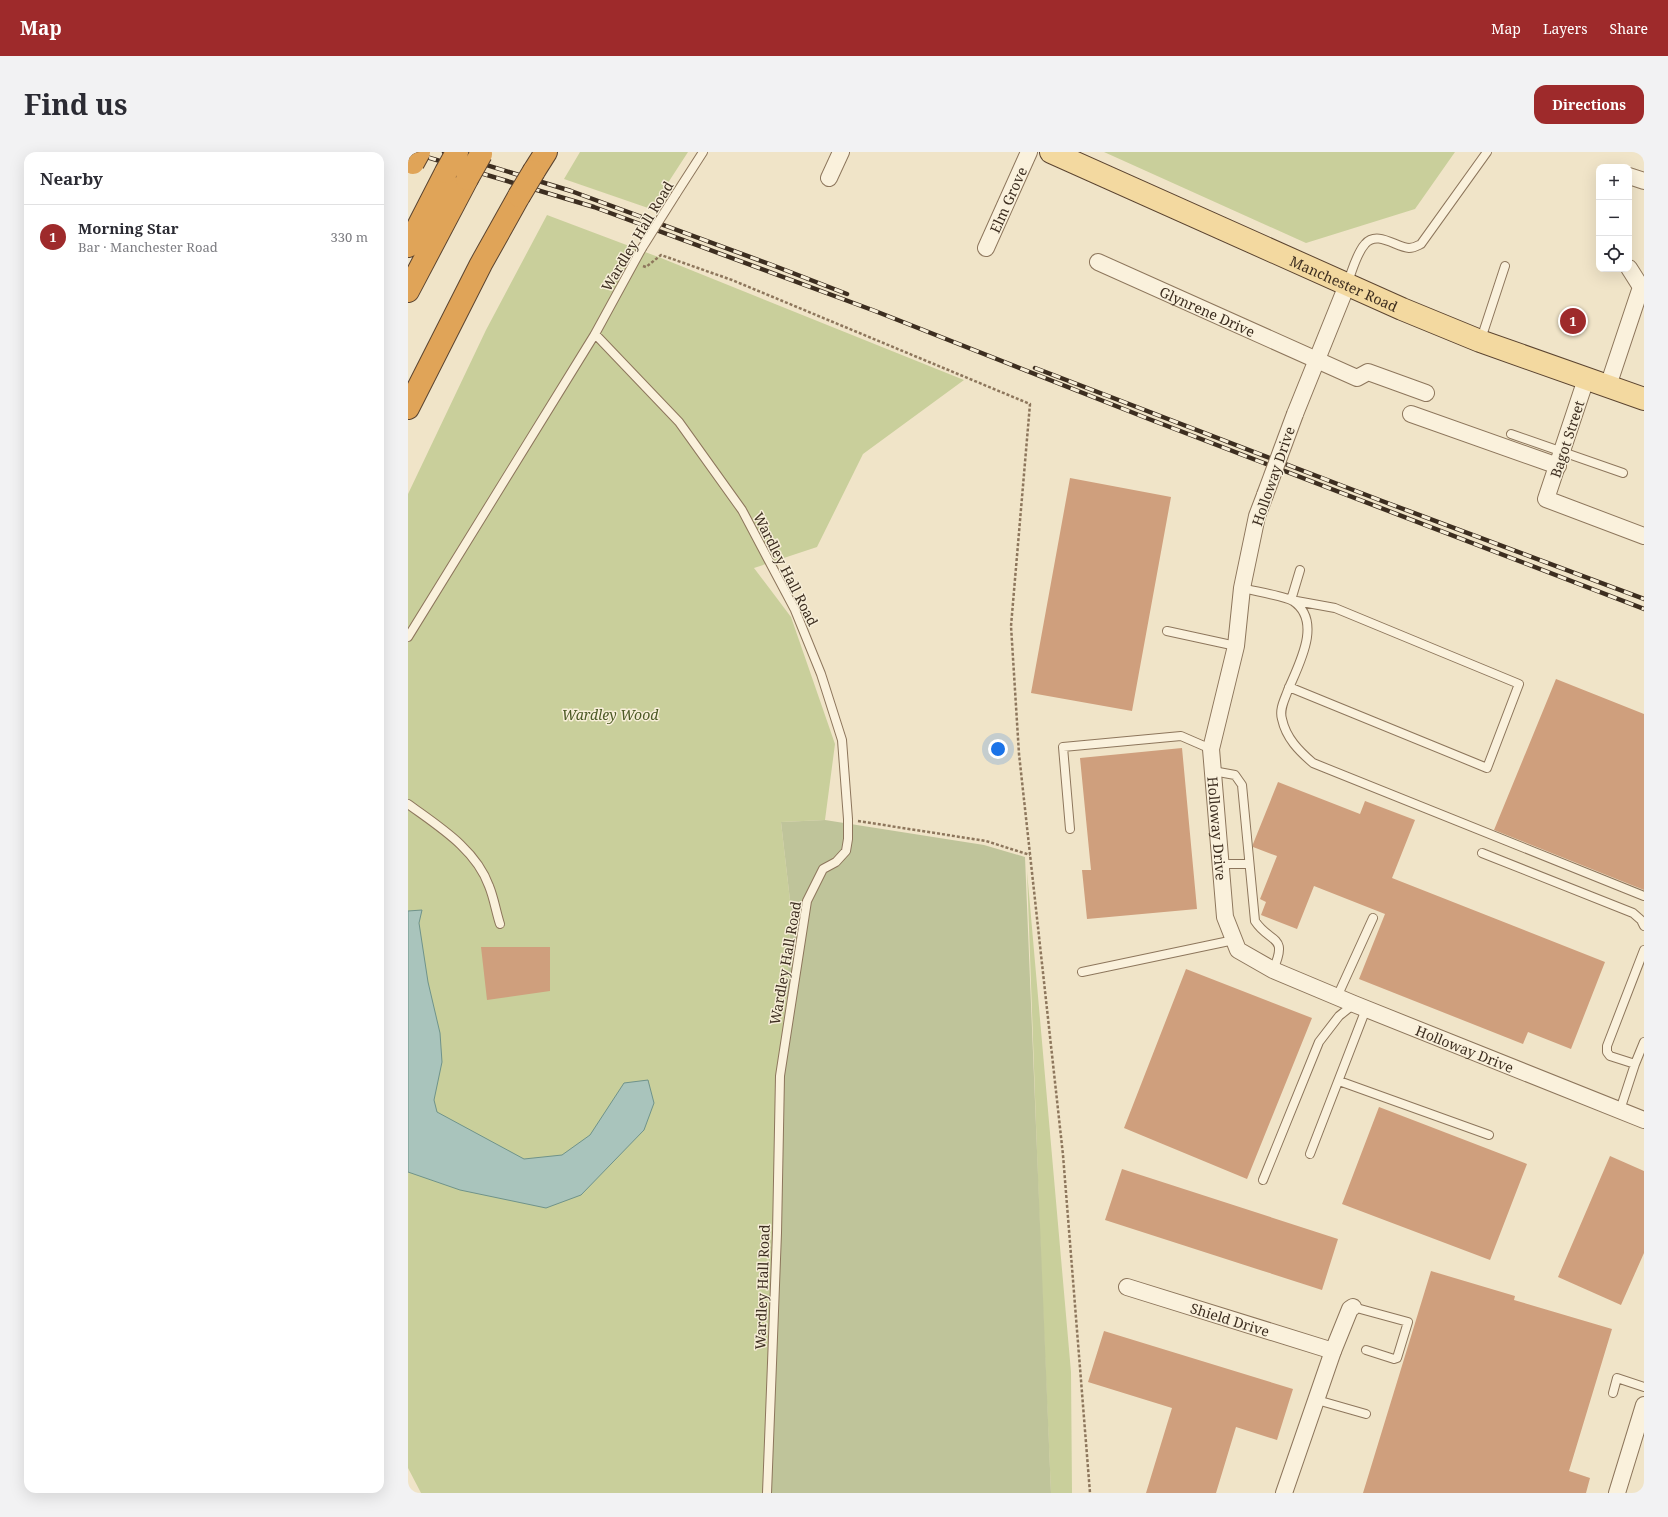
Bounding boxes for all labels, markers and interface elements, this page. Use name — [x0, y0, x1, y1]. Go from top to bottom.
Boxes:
text: Map — [20, 15, 62, 41]
text: Map — [1491, 19, 1521, 38]
text: Layers — [1543, 19, 1588, 38]
text: Share — [1610, 19, 1648, 38]
text: Find us — [24, 85, 128, 123]
button: Directions — [1534, 85, 1644, 124]
street label: Elm Grove — [985, 164, 1031, 236]
map controls — [1596, 164, 1632, 272]
button: + — [1596, 164, 1632, 200]
text: Nearby — [40, 167, 103, 190]
street label: Wardley Hall Road — [597, 177, 678, 295]
button: − — [1596, 200, 1632, 236]
text: Morning Star — [78, 218, 179, 238]
text: 1 — [49, 228, 57, 246]
text: 330 m — [331, 228, 368, 246]
button: locate — [1596, 236, 1632, 272]
text: Bar · Manchester Road — [78, 238, 218, 256]
street label: Manchester Road — [1287, 251, 1401, 316]
street label: Glynrene Drive — [1157, 281, 1258, 341]
pin: 1 — [1560, 306, 1586, 336]
street label: Bagot Street — [1546, 398, 1588, 480]
street label: Holloway Drive — [1247, 424, 1299, 528]
street label: Wardley Hall Road — [749, 509, 823, 629]
park label: Wardley Wood — [562, 705, 659, 724]
your location — [988, 739, 1008, 759]
street label: Holloway Drive — [1204, 776, 1231, 881]
street label: Wardley Hall Road — [765, 899, 805, 1026]
street label: Holloway Drive — [1413, 1020, 1517, 1077]
street label: Wardley Hall Road — [750, 1224, 774, 1350]
street label: Shield Drive — [1188, 1298, 1272, 1340]

